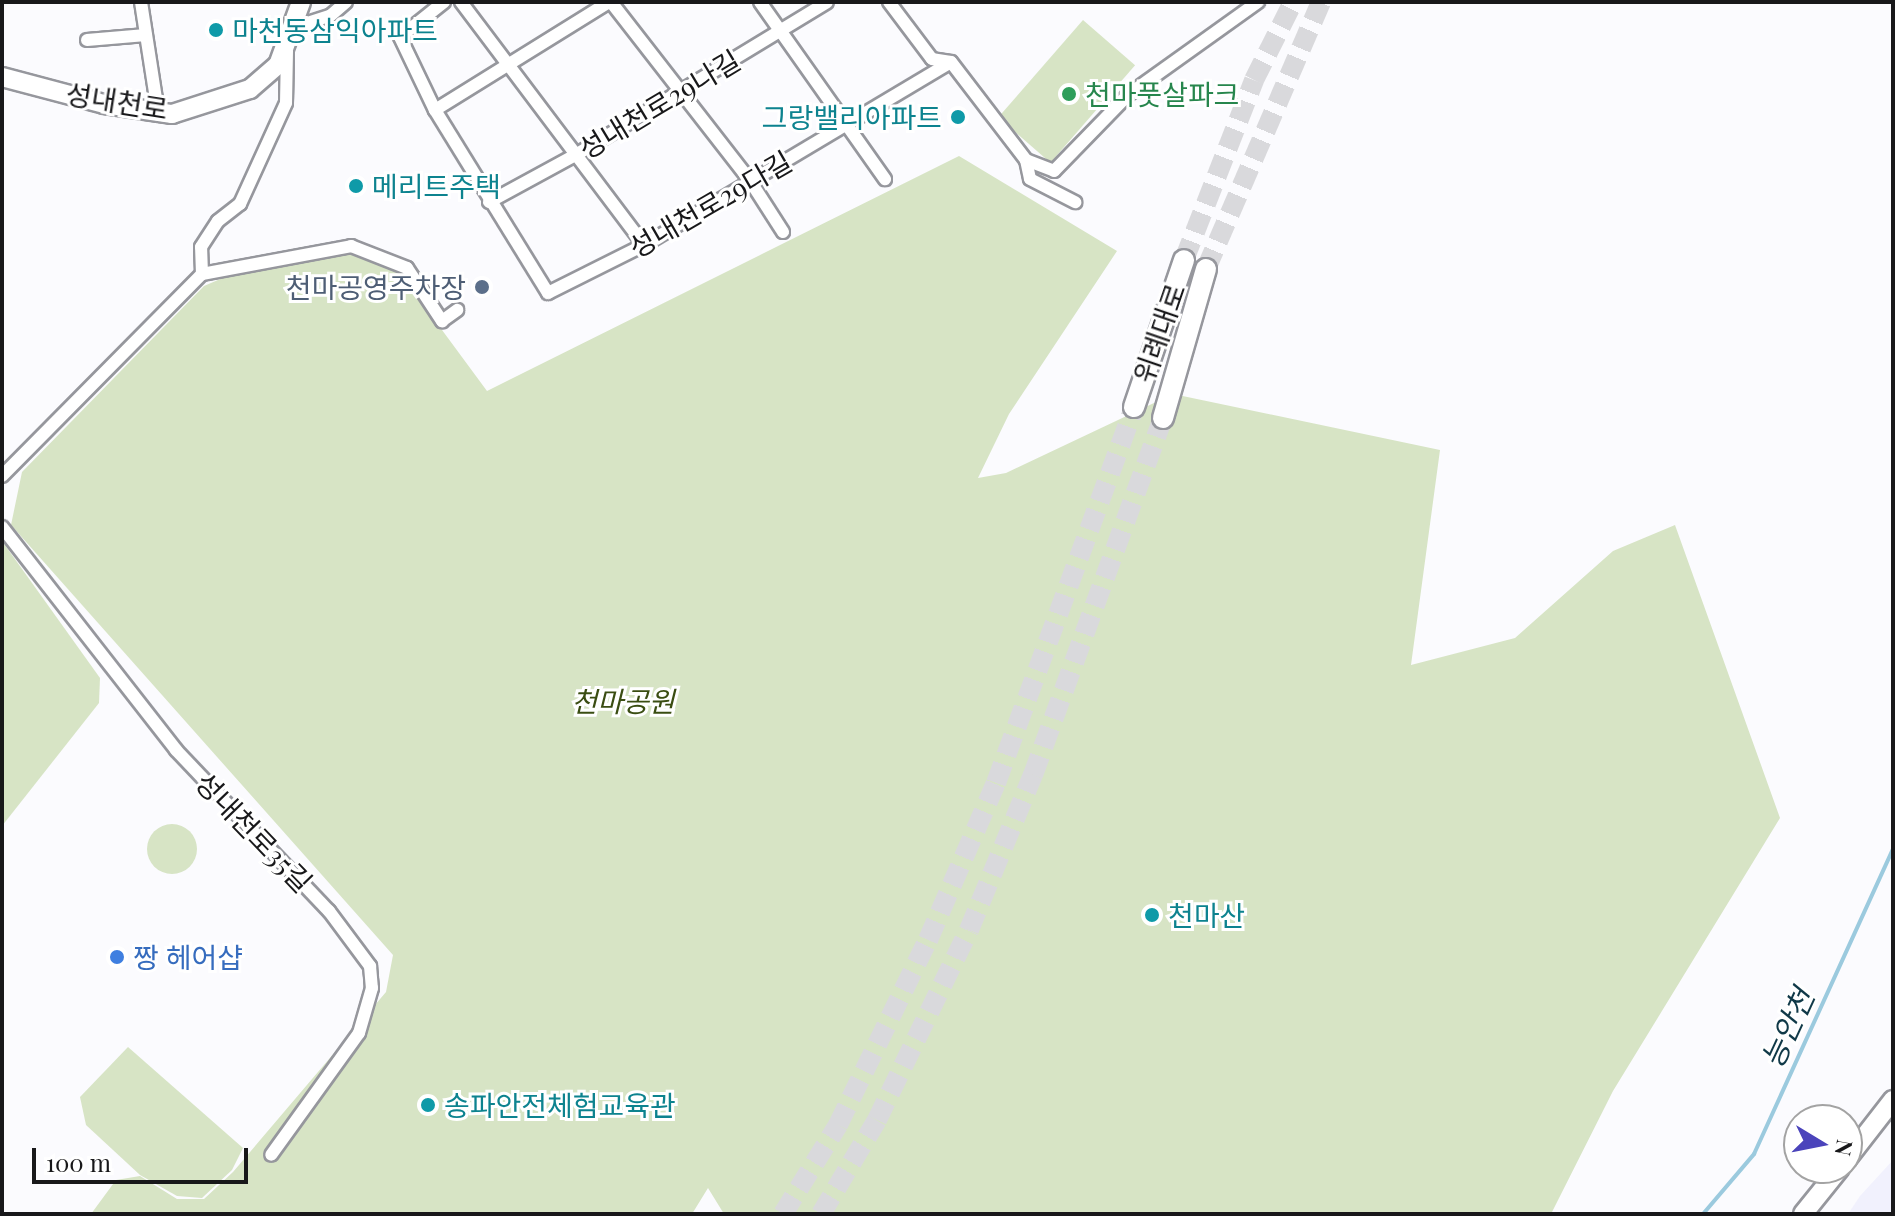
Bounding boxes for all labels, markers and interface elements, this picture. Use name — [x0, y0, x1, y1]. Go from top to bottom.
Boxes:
place label: 마천동삼익아파트 — [232, 13, 438, 47]
marker: 마천동삼익아파트 — [207, 21, 225, 39]
street label: 성내천로29나길 — [572, 43, 746, 165]
street label: 성내천로 — [63, 76, 171, 126]
place label: 천마풋살파크 — [1085, 77, 1240, 111]
marker: 천마풋살파크 — [1060, 85, 1078, 103]
place label: 그랑밸리아파트 — [762, 100, 942, 134]
marker: 그랑밸리아파트 — [949, 108, 967, 126]
street label: 성내천로29다길 — [623, 144, 797, 264]
place label: 메리트주택 — [372, 169, 501, 203]
marker: 메리트주택 — [347, 177, 365, 195]
place label: 천마공영주차장 — [286, 270, 466, 304]
marker: 천마공영주차장 — [473, 278, 491, 296]
street label: 위례대로 — [1126, 279, 1192, 387]
park label: 천마공원 — [571, 684, 675, 718]
street label: 성내천로35길 — [189, 765, 319, 899]
place label: 천마산 — [1168, 898, 1245, 932]
marker: 천마산 — [1143, 906, 1161, 924]
place label: 짱 헤어샵 — [133, 940, 243, 974]
marker: 짱 헤어샵 — [108, 948, 126, 966]
water label: 능안천 — [1753, 983, 1821, 1073]
place label: 송파안전체험교육관 — [444, 1088, 676, 1122]
marker: 송파안전체험교육관 — [419, 1096, 437, 1114]
north arrow — [1783, 1104, 1863, 1184]
scale bar — [36, 1132, 252, 1182]
text: N — [1829, 1137, 1861, 1158]
text: 100 m — [46, 1146, 111, 1178]

